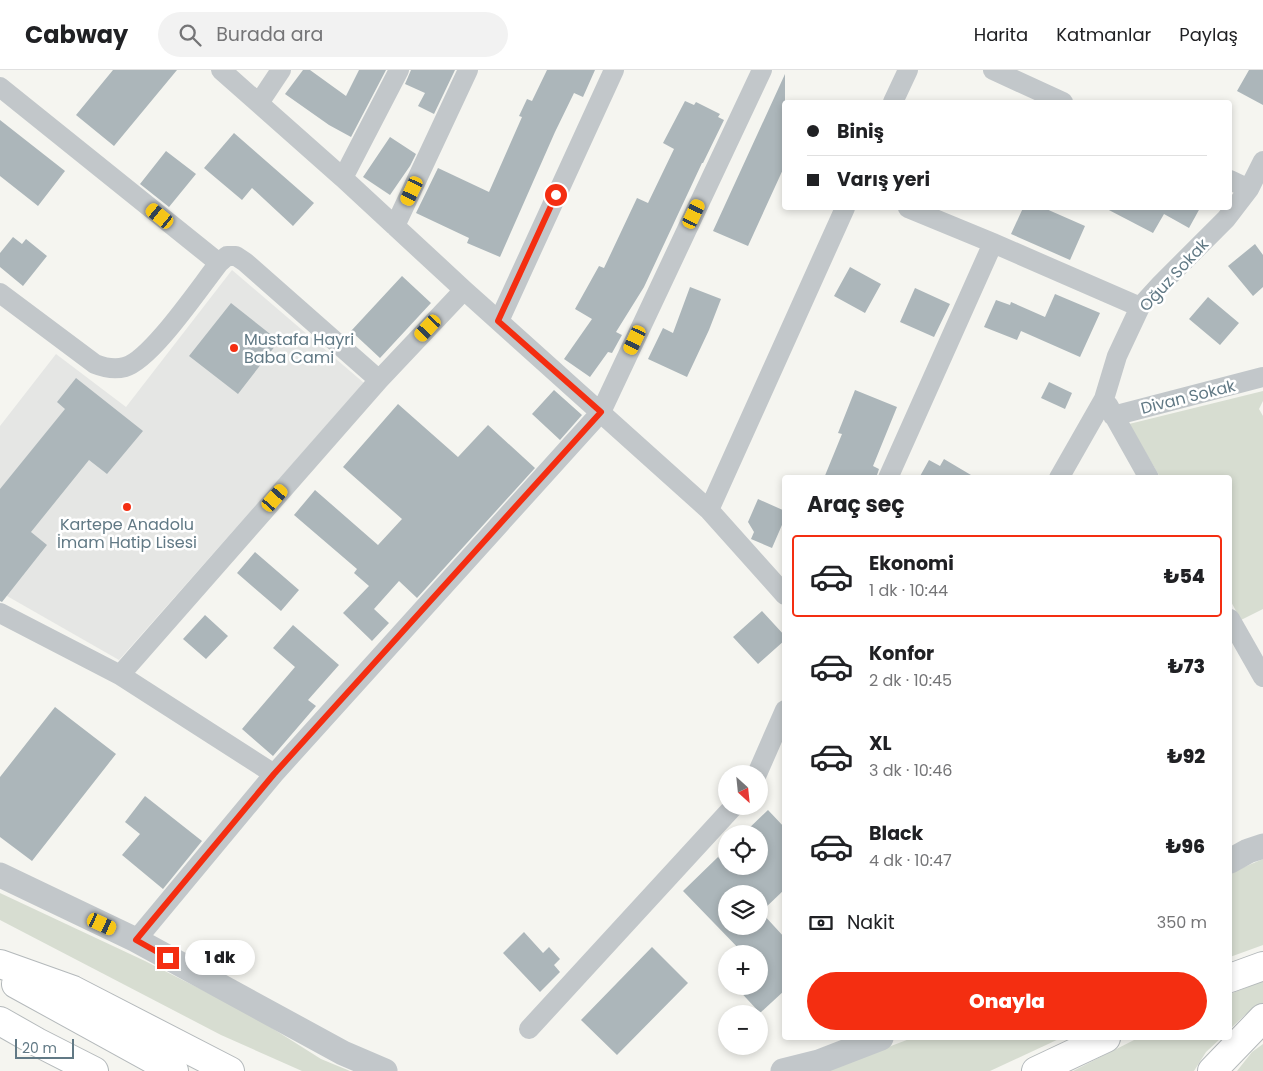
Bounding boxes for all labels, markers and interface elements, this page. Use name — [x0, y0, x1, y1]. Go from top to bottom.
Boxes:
search box — [158, 12, 508, 57]
text: Cabway — [25, 18, 128, 51]
icon: search — [176, 21, 204, 49]
text: Burada ara — [216, 21, 323, 48]
text: Harita — [974, 22, 1028, 47]
text: Katmanlar — [1056, 22, 1151, 47]
text: Paylaş — [1179, 22, 1238, 47]
text: Biniş — [837, 118, 884, 145]
text: Varış yeri — [837, 166, 930, 193]
car — [398, 174, 425, 208]
route start — [545, 184, 567, 206]
car — [680, 197, 707, 231]
car — [143, 201, 176, 231]
street label: Oğuz Sokak — [1134, 233, 1214, 317]
car — [412, 312, 443, 344]
car — [621, 323, 648, 357]
place label: Mustafa Hayri Baba Cami — [244, 328, 354, 369]
marker: Mustafa Hayri Baba Cami — [228, 342, 240, 354]
street label: Divan Sokak — [1138, 374, 1238, 420]
car — [259, 482, 290, 514]
text: Araç seç — [807, 489, 905, 520]
marker: Kartepe Anadolu İmam Hatip Lisesi — [121, 501, 133, 513]
place label: Kartepe Anadolu İmam Hatip Lisesi — [57, 513, 197, 554]
text: Ekonomi — [869, 550, 954, 577]
icon: car — [809, 554, 854, 599]
text: ₺54 — [1164, 563, 1205, 590]
text: 1 dk · 10:44 — [869, 579, 948, 602]
text: Konfor — [869, 640, 934, 667]
icon: car — [809, 644, 854, 689]
text: ₺73 — [1168, 653, 1205, 680]
text: 2 dk · 10:45 — [869, 669, 952, 692]
text: XL — [869, 730, 892, 757]
icon: car — [809, 734, 854, 779]
text: ₺92 — [1167, 743, 1205, 770]
text: 3 dk · 10:46 — [869, 759, 953, 782]
north arrow — [718, 765, 768, 815]
map controls — [718, 765, 768, 1055]
text: Black — [869, 820, 923, 847]
icon: car — [809, 824, 854, 869]
button: locate — [718, 825, 768, 875]
text: ₺96 — [1166, 833, 1205, 860]
text: 4 dk · 10:47 — [869, 849, 952, 872]
button: layers — [718, 885, 768, 935]
icon: cash — [807, 909, 835, 937]
text: Nakit — [847, 909, 895, 936]
car — [85, 911, 118, 937]
text: 350 m — [1157, 911, 1207, 934]
callout: 1 dk — [186, 940, 256, 976]
button: + — [718, 945, 768, 995]
text: 1 dk — [205, 946, 235, 969]
route end — [157, 947, 179, 969]
button: Onayla — [807, 972, 1207, 1030]
button: − — [718, 1005, 768, 1055]
scale bar — [15, 1036, 74, 1059]
text: 20 m — [22, 1038, 57, 1058]

